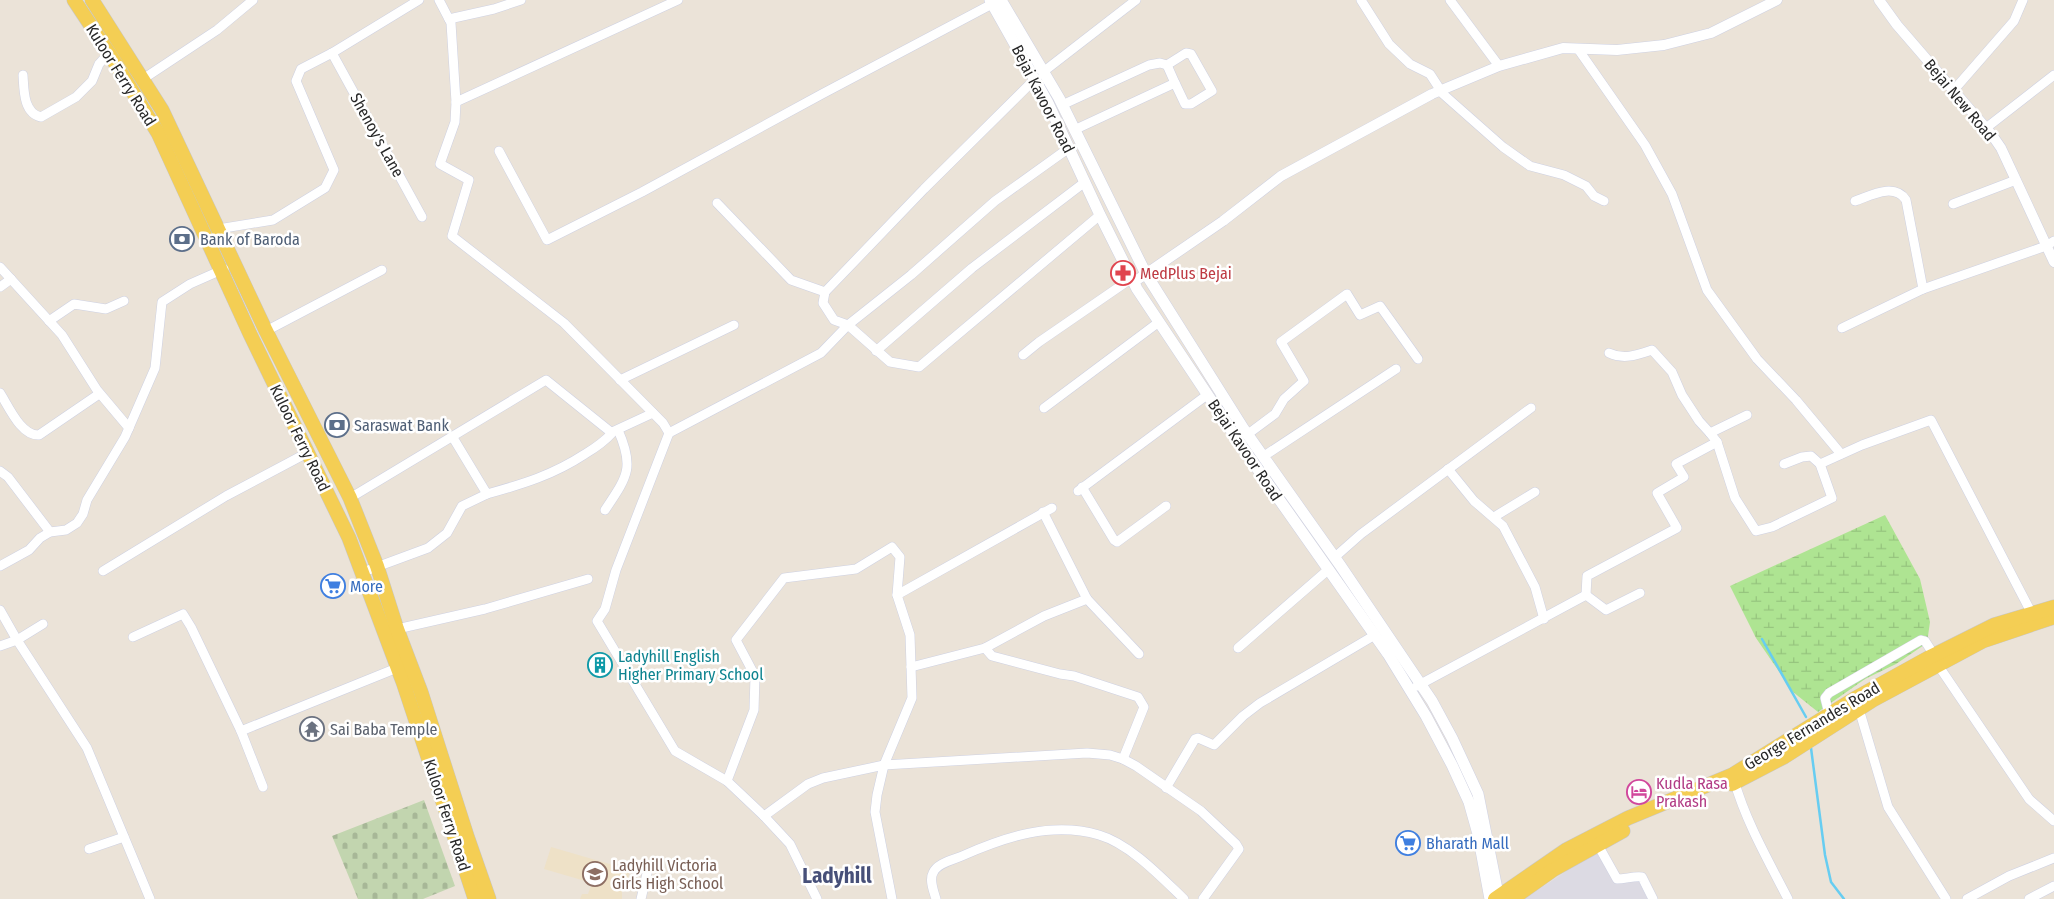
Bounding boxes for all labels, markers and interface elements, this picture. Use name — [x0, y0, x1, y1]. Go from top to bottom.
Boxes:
street label: Kuloor Ferry Road — [82, 21, 160, 129]
street label: Bejai Kavoor Road — [1008, 42, 1078, 156]
street label: Bejai New Road — [1920, 55, 2000, 145]
street label: Shenoy's Lane — [346, 90, 408, 180]
bank icon: Bank of Baroda — [169, 226, 195, 252]
place label: Bank of Baroda — [200, 230, 300, 249]
pharmacy icon: MedPlus Bejai — [1110, 260, 1136, 286]
place label: MedPlus Bejai — [1140, 264, 1232, 283]
street label: Kuloor Ferry Road — [266, 381, 334, 495]
street label: Bejai Kavoor Road — [1204, 395, 1286, 505]
bank icon: Saraswat Bank — [324, 412, 350, 438]
place label: Saraswat Bank — [354, 416, 449, 435]
supermarket icon: More — [320, 573, 346, 599]
place label: More — [350, 577, 383, 596]
place label: Ladyhill English Higher Primary School — [618, 647, 764, 684]
building icon: Ladyhill English Higher Primary School — [587, 652, 613, 678]
street label: George Fernandes Road — [1741, 678, 1883, 774]
temple icon: Sai Baba Temple — [299, 716, 325, 742]
place label: Sai Baba Temple — [330, 720, 438, 739]
street label: Kuloor Ferry Road — [420, 757, 474, 873]
place label: Kudla Rasa Prakash — [1656, 774, 1728, 811]
hotel icon: Kudla Rasa Prakash — [1626, 779, 1652, 805]
supermarket icon: Bharath Mall — [1395, 830, 1421, 856]
place label: Bharath Mall — [1426, 834, 1509, 853]
place label: Ladyhill Victoria Girls High School — [612, 856, 723, 893]
school or university icon: Ladyhill Victoria Girls High School — [582, 861, 608, 887]
district label: Ladyhill — [802, 863, 872, 889]

